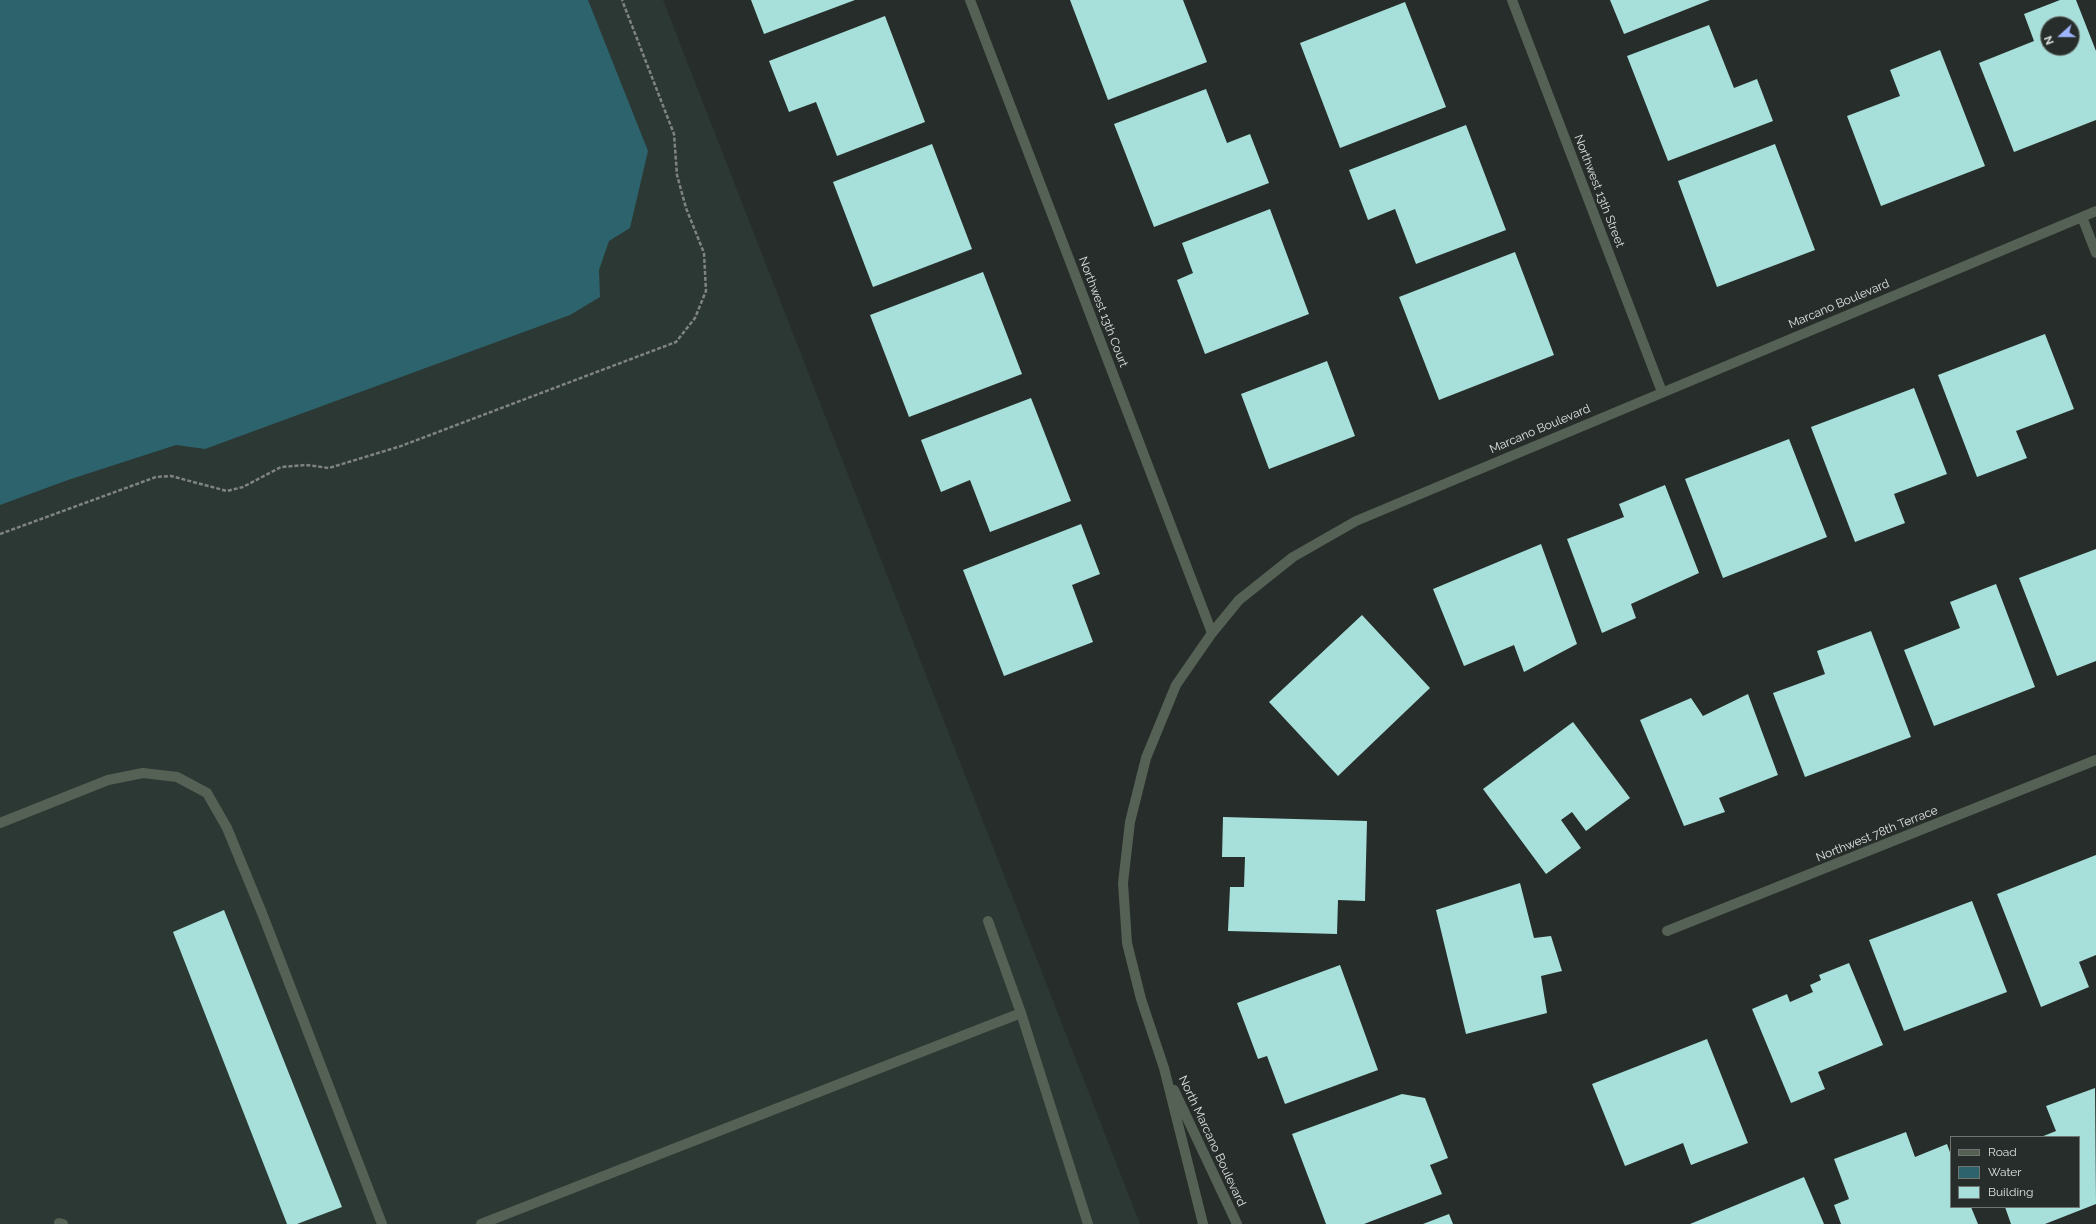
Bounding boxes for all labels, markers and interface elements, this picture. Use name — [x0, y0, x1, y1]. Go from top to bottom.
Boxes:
north arrow — [2040, 16, 2080, 56]
text: N — [2042, 34, 2057, 46]
street label: Northwest 13th Street — [1571, 133, 1627, 249]
street label: Northwest 13th Court — [1075, 255, 1131, 369]
street label: Marcano Boulevard — [1786, 276, 1892, 332]
street label: Marcano Boulevard — [1487, 401, 1593, 457]
street label: Northwest 78th Terrace — [1814, 803, 1940, 865]
street label: North Marcano Boulevard — [1175, 1073, 1249, 1209]
legend — [1950, 1136, 2080, 1208]
text: Road — [1988, 1145, 2017, 1159]
text: Water — [1988, 1165, 2022, 1179]
text: Building — [1988, 1185, 2034, 1199]

